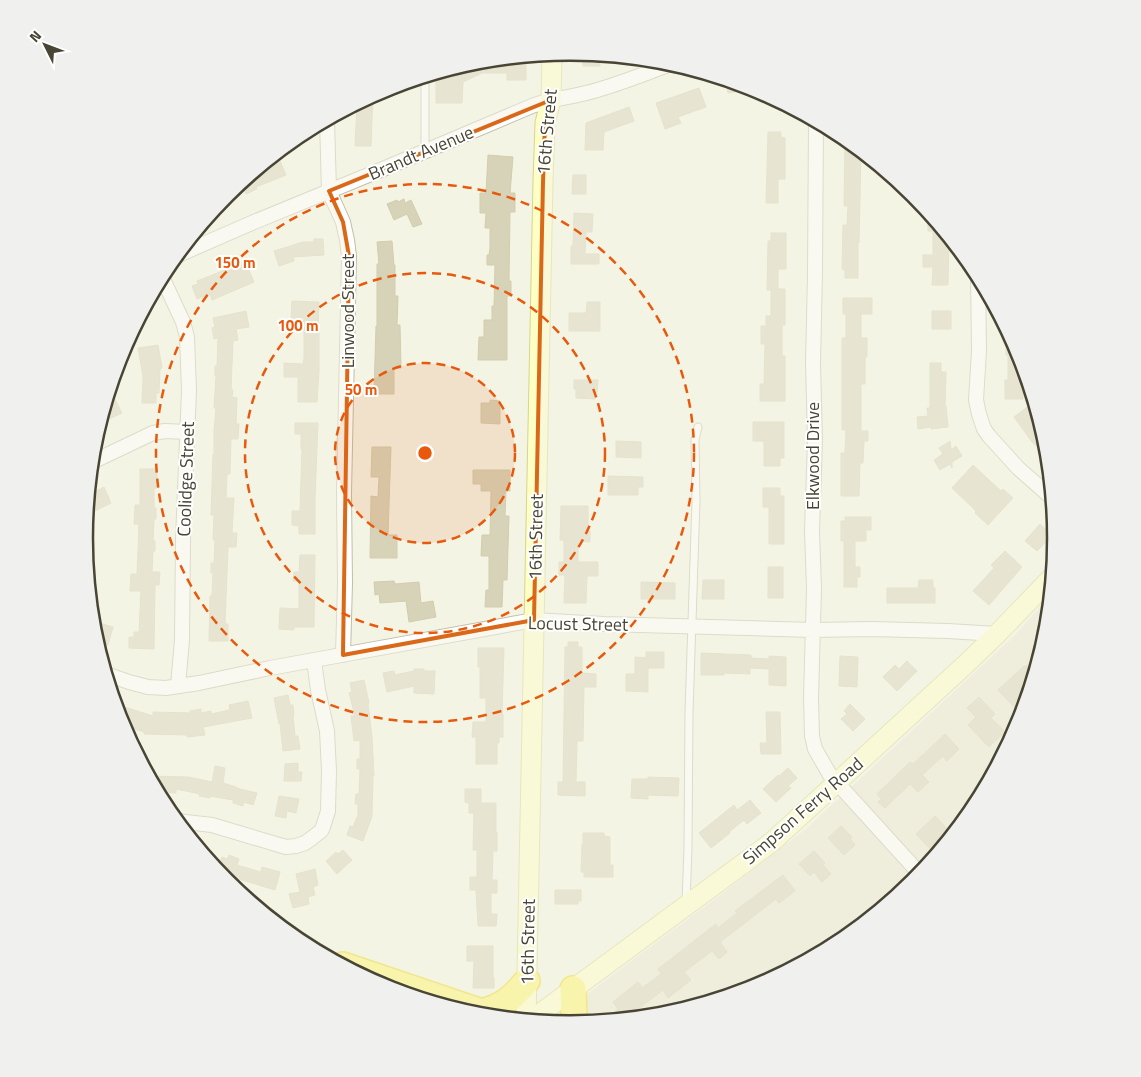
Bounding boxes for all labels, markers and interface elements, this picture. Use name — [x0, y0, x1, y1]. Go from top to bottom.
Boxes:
north arrow — [20, 20, 70, 70]
text: N — [24, 25, 46, 47]
street label: 16th Street — [529, 87, 564, 176]
street label: Brandt Avenue — [364, 118, 478, 187]
text: 150 m — [214, 251, 256, 274]
street label: Linwood Street — [334, 253, 361, 368]
text: 100 m — [277, 314, 319, 337]
text: 50 m — [345, 378, 377, 401]
street label: Elkwood Drive — [799, 402, 826, 510]
street label: Coolidge Street — [170, 420, 201, 537]
centre of rings — [416, 444, 434, 462]
street label: 16th Street — [521, 493, 550, 580]
street label: Locust Street — [528, 609, 629, 638]
street label: Simpson Ferry Road — [736, 751, 869, 871]
street label: 16th Street — [513, 898, 542, 985]

